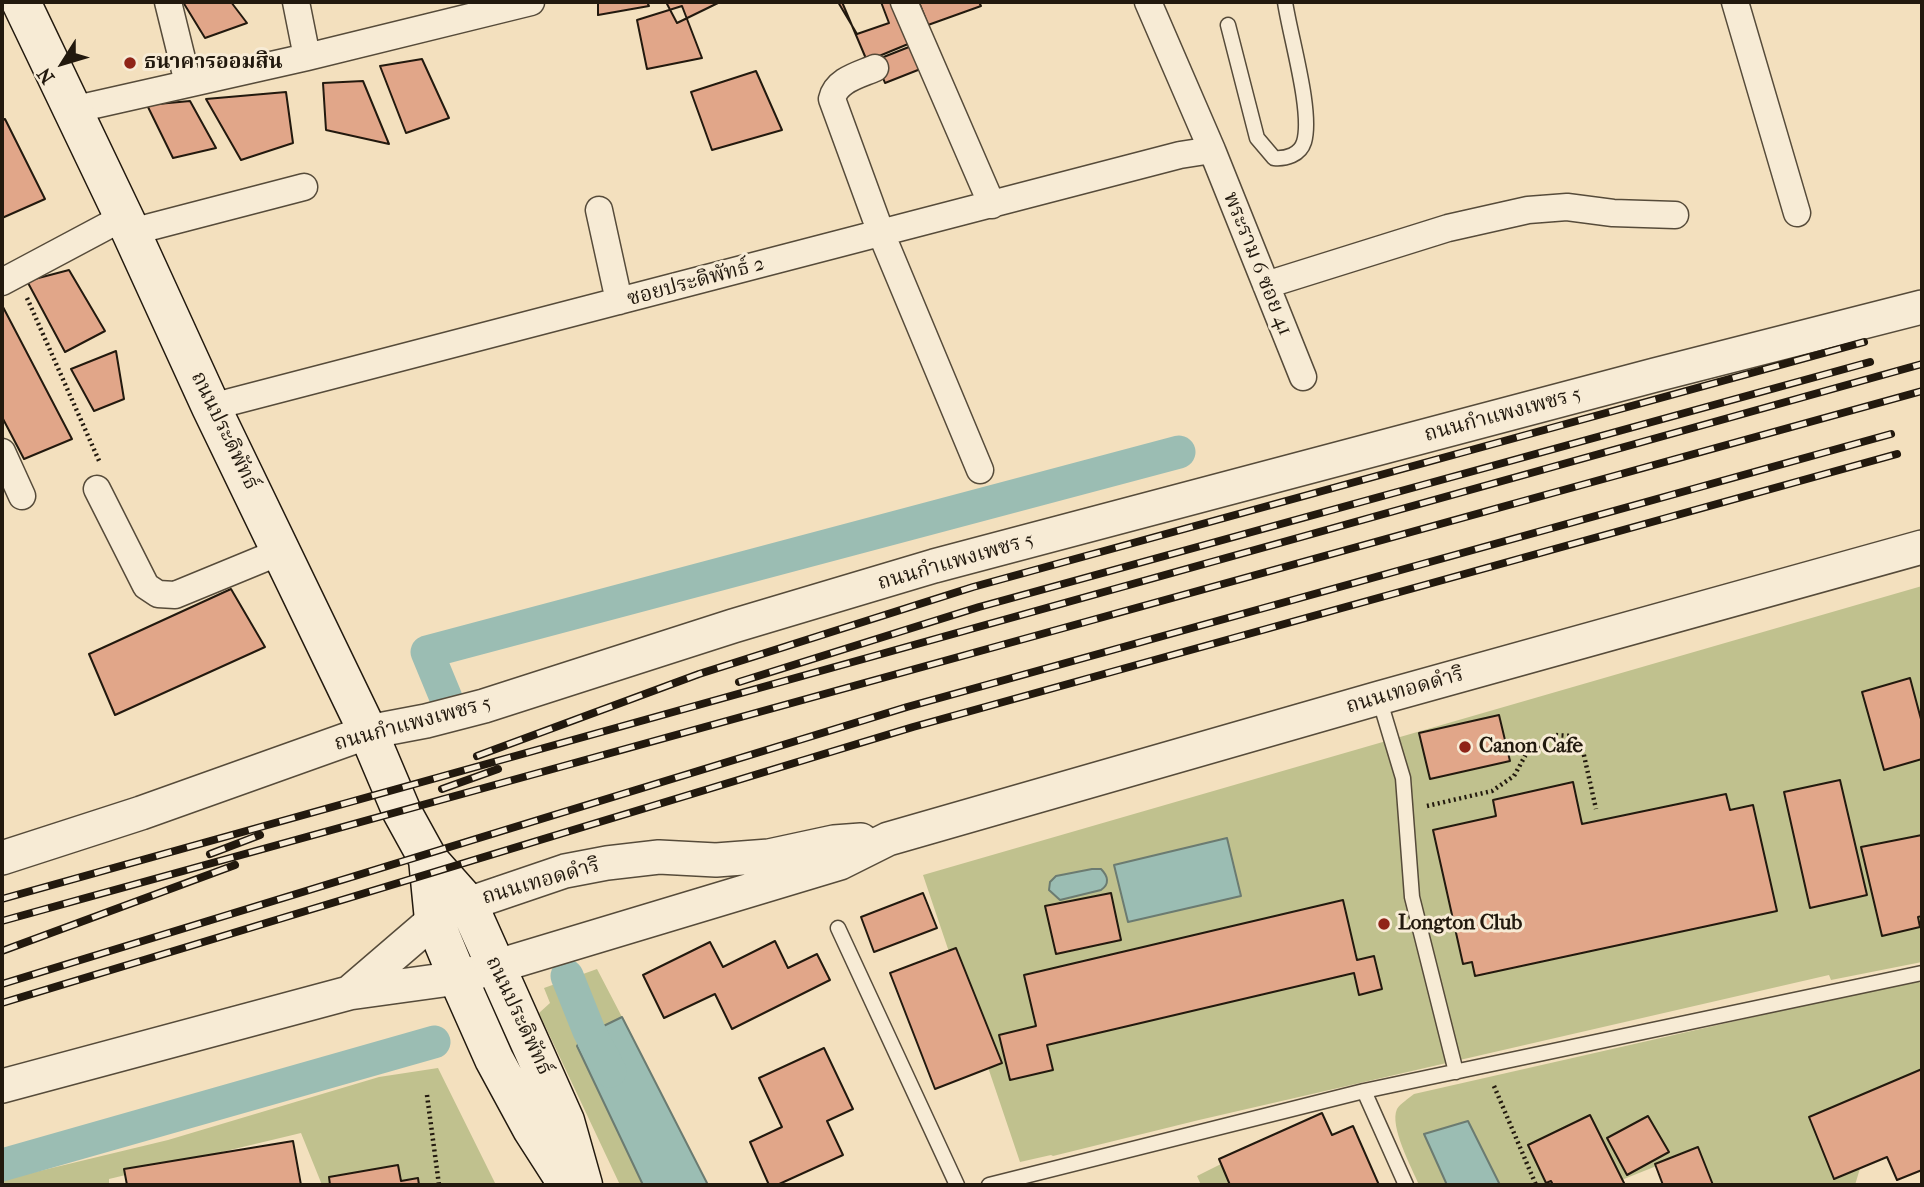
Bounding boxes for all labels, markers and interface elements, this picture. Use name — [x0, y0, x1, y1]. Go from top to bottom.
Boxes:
north arrow — [28, 28, 98, 98]
place label: ธนาคารออมสิน — [144, 50, 283, 76]
marker: ธนาคารออมสิน — [122, 55, 138, 71]
text: N — [33, 63, 59, 88]
street label: พระราม 6 ซอย 41 — [1217, 189, 1297, 339]
street label: ซอยประดิพัทธ์ 2 — [625, 252, 767, 312]
street label: ถนนประดิพัทธ์ — [184, 368, 264, 494]
street label: ถนนกำแพงเพชร 5 — [1422, 382, 1584, 448]
street label: ถนนกำแพงเพชร 5 — [875, 528, 1037, 596]
street label: ถนนเทอดดำริ — [1343, 662, 1467, 720]
street label: ถนนกำแพงเพชร 5 — [332, 691, 494, 757]
place label: Canon Cafe — [1479, 734, 1583, 760]
marker: Canon Cafe — [1457, 739, 1473, 755]
street label: ถนนเทอดดำริ — [479, 853, 603, 911]
place label: Longton Club — [1398, 911, 1522, 937]
marker: Longton Club — [1376, 916, 1392, 932]
street label: ถนนประดิพัทธ์ — [479, 952, 557, 1080]

